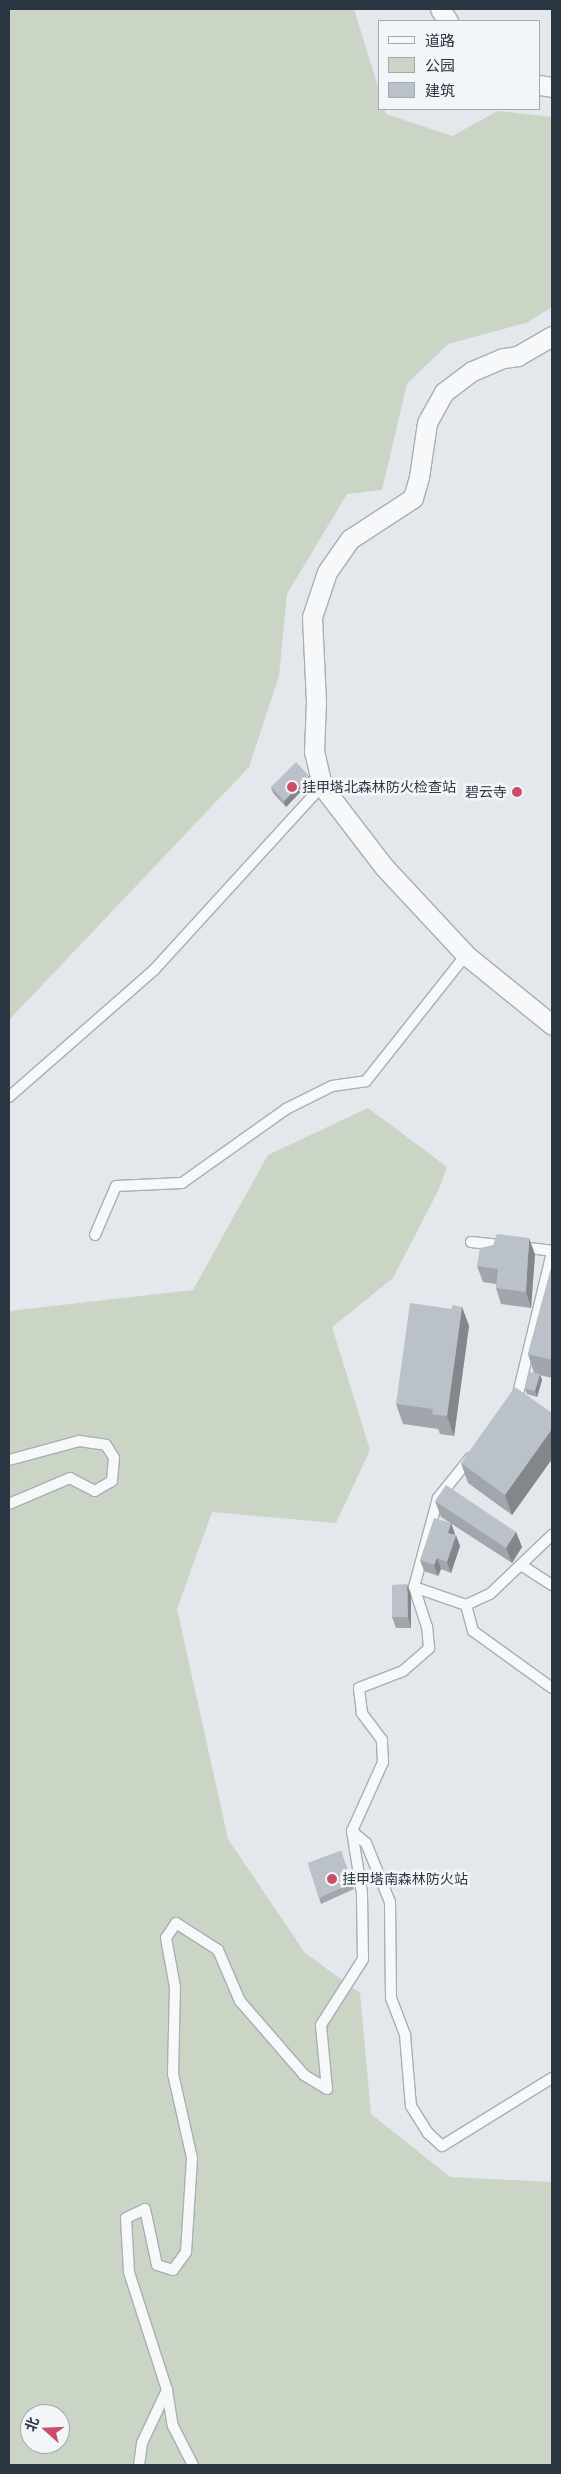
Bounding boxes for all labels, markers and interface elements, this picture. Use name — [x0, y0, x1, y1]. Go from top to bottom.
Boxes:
legend — [378, 20, 541, 110]
text: 道路 — [425, 32, 455, 49]
text: 公园 — [425, 57, 455, 74]
text: 建筑 — [425, 82, 455, 99]
place label: 挂甲塔北森林防火检查站 — [302, 779, 456, 795]
marker: 挂甲塔北森林防火检查站 — [286, 781, 298, 793]
place label: 碧云寺 — [465, 784, 507, 800]
marker: 碧云寺 — [511, 786, 523, 798]
place label: 挂甲塔南森林防火站 — [342, 1871, 468, 1887]
marker: 挂甲塔南森林防火站 — [326, 1873, 338, 1885]
north arrow — [20, 2404, 70, 2454]
text: 北 — [22, 2415, 42, 2434]

